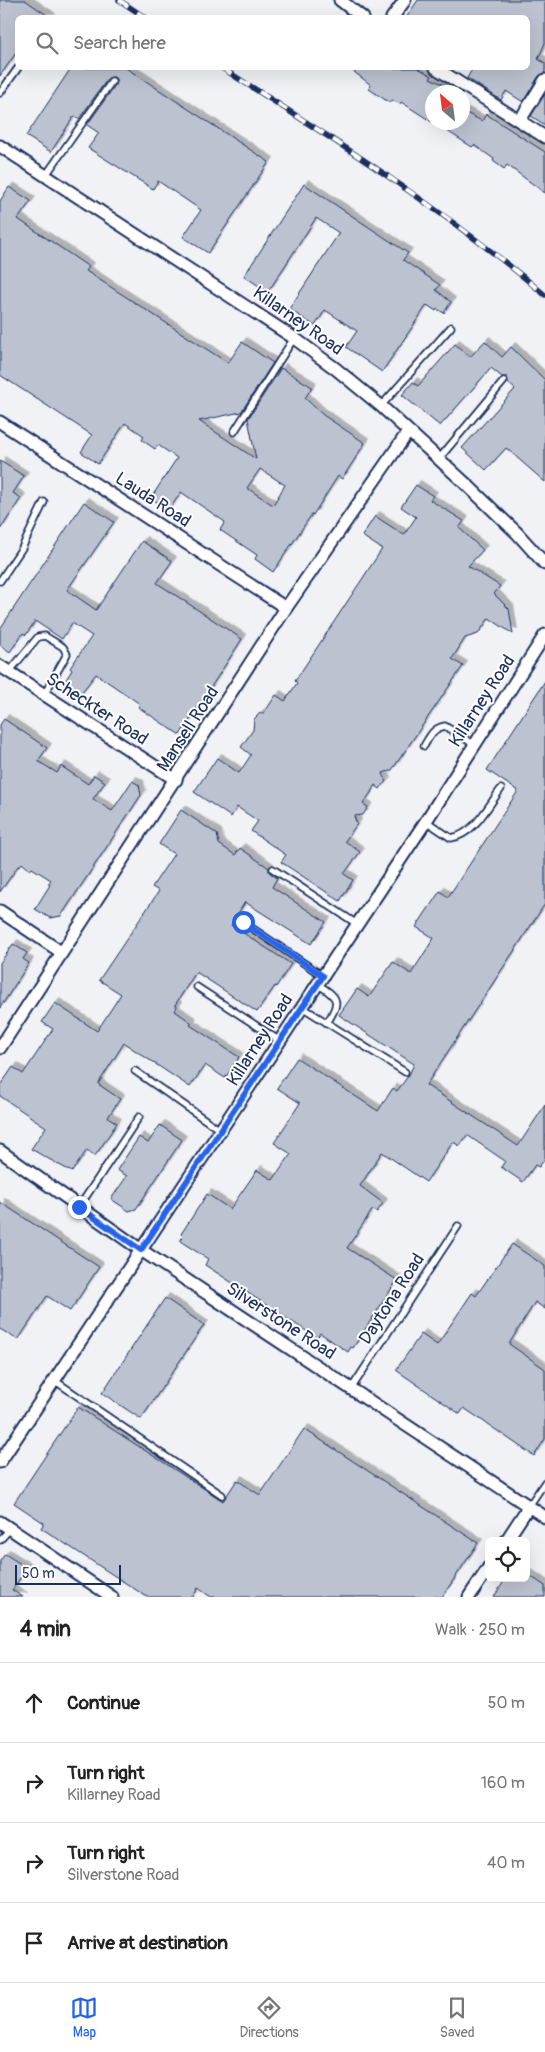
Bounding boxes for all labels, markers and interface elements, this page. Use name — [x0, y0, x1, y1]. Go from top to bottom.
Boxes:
search box — [15, 15, 530, 70]
icon: search — [33, 29, 61, 57]
text: Search here — [73, 31, 166, 55]
north arrow — [425, 85, 470, 130]
street label: Killarney Road — [248, 281, 348, 361]
street label: Lauda Road — [111, 467, 195, 533]
street label: Killarney Road — [444, 651, 520, 751]
street label: Scheckter Road — [42, 667, 152, 751]
street label: Mansell Road — [152, 682, 224, 776]
route start — [232, 911, 255, 934]
street label: Killarney Road — [222, 990, 298, 1090]
route end — [68, 1196, 91, 1219]
street label: Daytona Road — [354, 1249, 430, 1349]
street label: Silverstone Road — [222, 1277, 340, 1365]
map controls — [485, 1537, 530, 1582]
button: locate — [485, 1537, 530, 1582]
scale bar — [15, 1562, 121, 1585]
text: 50 m — [22, 1565, 55, 1582]
text: 4 min — [20, 1616, 71, 1643]
text: Walk · 250 m — [435, 1620, 525, 1640]
icon: ahead — [20, 1689, 48, 1717]
text: Continue — [67, 1691, 140, 1715]
text: 50 m — [488, 1693, 525, 1713]
text: Turn right — [67, 1761, 145, 1785]
icon: right — [20, 1769, 48, 1797]
text: 160 m — [481, 1773, 525, 1793]
text: Killarney Road — [67, 1785, 161, 1805]
text: Turn right — [67, 1841, 145, 1865]
icon: right — [20, 1849, 48, 1877]
text: 40 m — [487, 1853, 525, 1873]
text: Silverstone Road — [67, 1865, 179, 1885]
icon: arrive — [20, 1929, 48, 1957]
text: Arrive at destination — [67, 1931, 228, 1955]
tab: Map — [70, 1994, 98, 2041]
tab: Directions — [239, 1994, 299, 2041]
tab: Saved — [440, 1994, 475, 2041]

